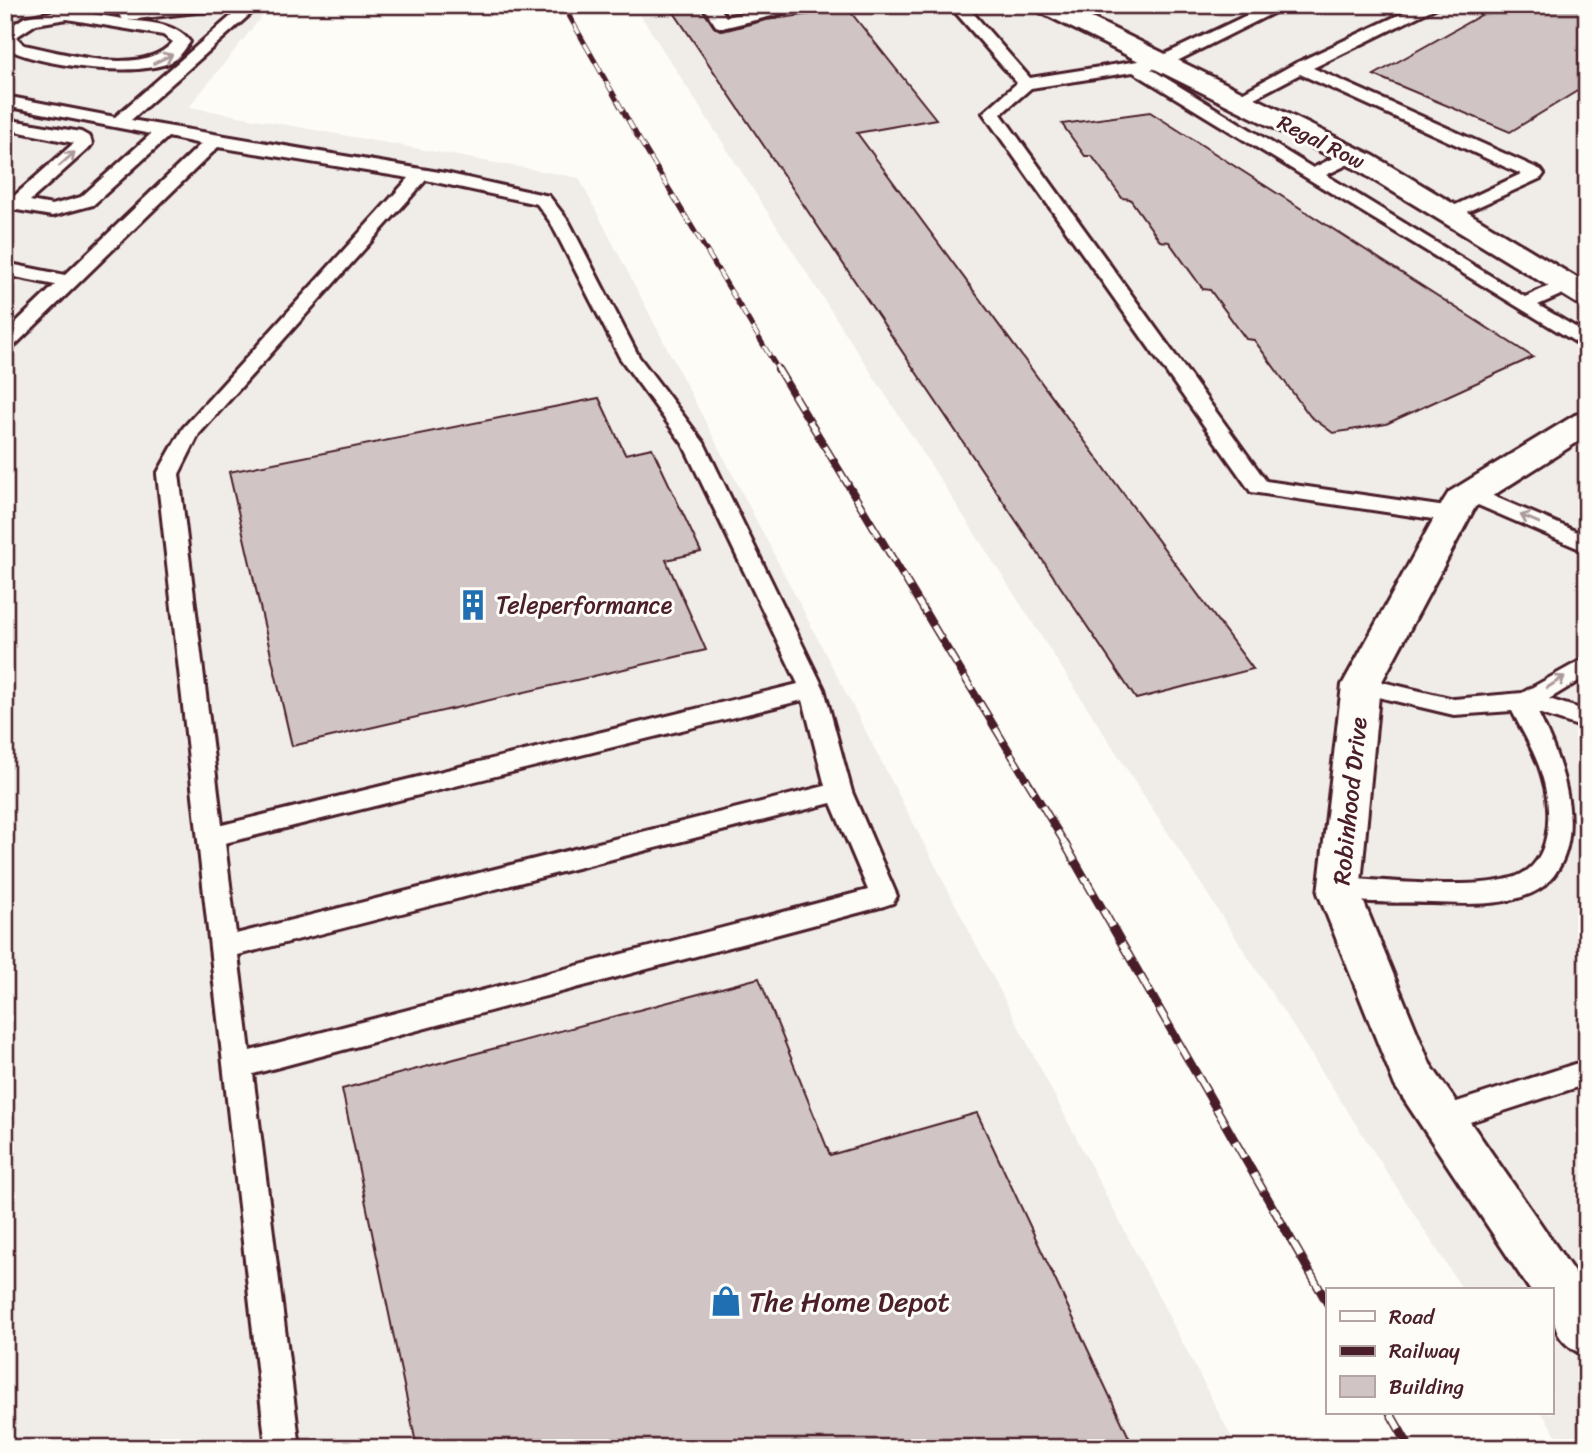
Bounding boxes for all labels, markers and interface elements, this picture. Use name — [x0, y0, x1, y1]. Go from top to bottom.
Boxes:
one-way arrow — [152, 52, 173, 66]
street label: Regal Row — [1271, 104, 1372, 180]
one-way arrow — [58, 150, 75, 167]
one-way arrow — [1519, 512, 1541, 525]
place label: Teleperformance — [496, 584, 673, 626]
building icon: Teleperformance — [456, 588, 490, 622]
one-way arrow — [1546, 675, 1566, 689]
street label: Robinhood Drive — [1320, 715, 1380, 887]
place label: The Home Depot — [749, 1277, 950, 1326]
shop icon: The Home Depot — [709, 1284, 743, 1318]
legend — [1326, 1288, 1554, 1414]
text: Road — [1389, 1298, 1436, 1336]
text: Railway — [1389, 1332, 1460, 1370]
text: Building — [1389, 1368, 1465, 1406]

